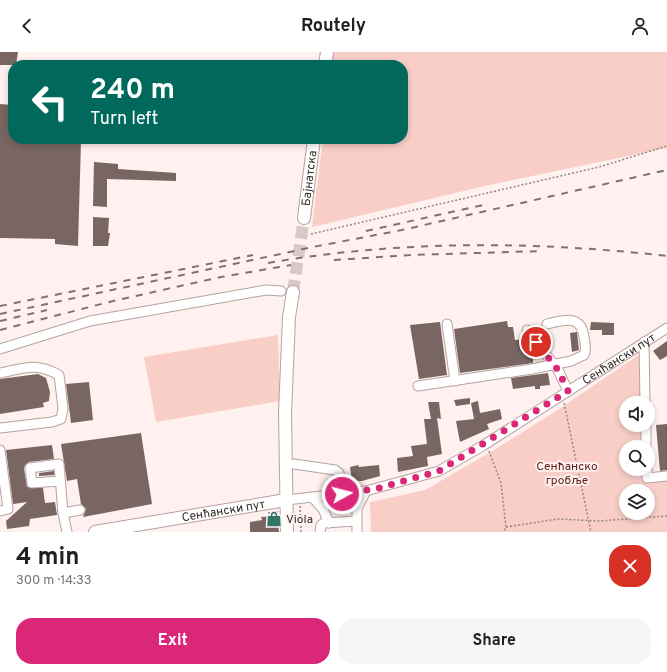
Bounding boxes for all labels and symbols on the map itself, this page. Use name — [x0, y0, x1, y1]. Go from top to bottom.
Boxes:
street label: Бајнатска — [299, 150, 321, 207]
pin — [519, 325, 553, 359]
street label: Сенћански пут — [580, 330, 659, 389]
park label: Сенћанско гробље — [536, 459, 598, 489]
position arrow — [321, 473, 363, 515]
street label: Сенћански пут — [181, 497, 267, 526]
shop icon: Viola — [265, 510, 283, 528]
place label: Viola — [286, 512, 313, 528]

